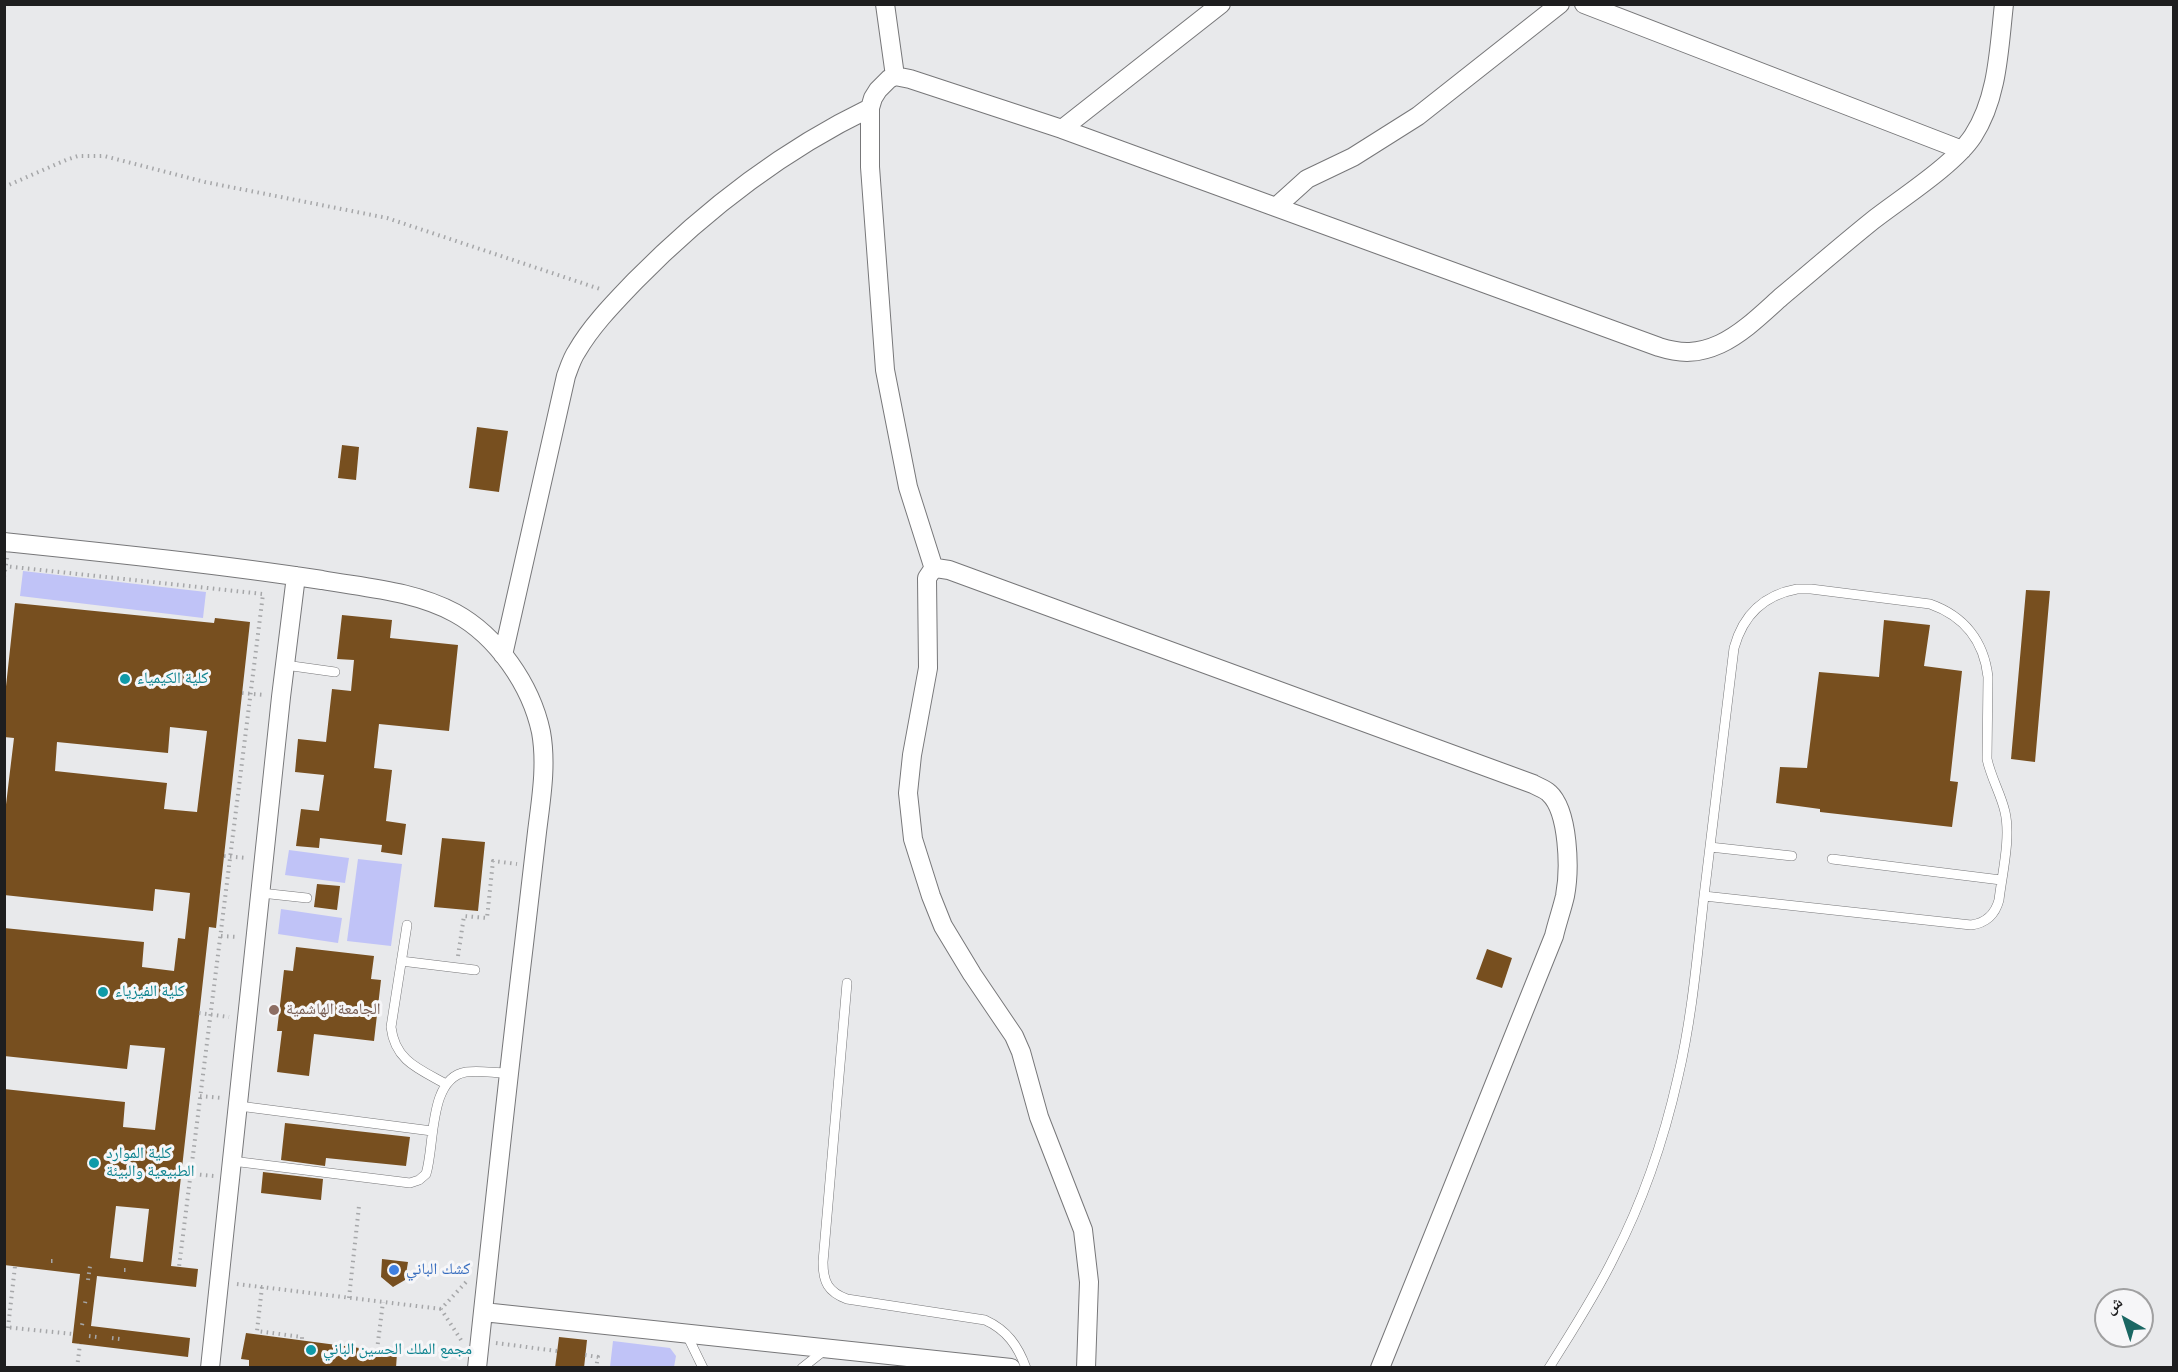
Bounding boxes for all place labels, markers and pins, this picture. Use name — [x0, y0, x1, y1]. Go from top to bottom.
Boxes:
place label: كلية الكيمياء — [137, 669, 208, 689]
marker: كلية الكيمياء — [118, 672, 132, 686]
place label: كلية الفيزياء — [115, 982, 185, 1002]
marker: كلية الفيزياء — [96, 985, 110, 999]
place label: الجامعة الهاشمية — [286, 1000, 381, 1020]
marker: الجامعة الهاشمية — [267, 1003, 281, 1017]
place label: كلية الموارد الطبيعية والبيئة — [106, 1144, 194, 1182]
marker: كلية الموارد الطبيعية والبيئة — [87, 1156, 101, 1170]
place label: كشك الباني — [406, 1260, 470, 1280]
marker: كشك الباني — [387, 1263, 401, 1277]
place label: مجمع الملك الحسين الباني — [323, 1340, 472, 1360]
marker: مجمع الملك الحسين الباني — [304, 1343, 318, 1357]

